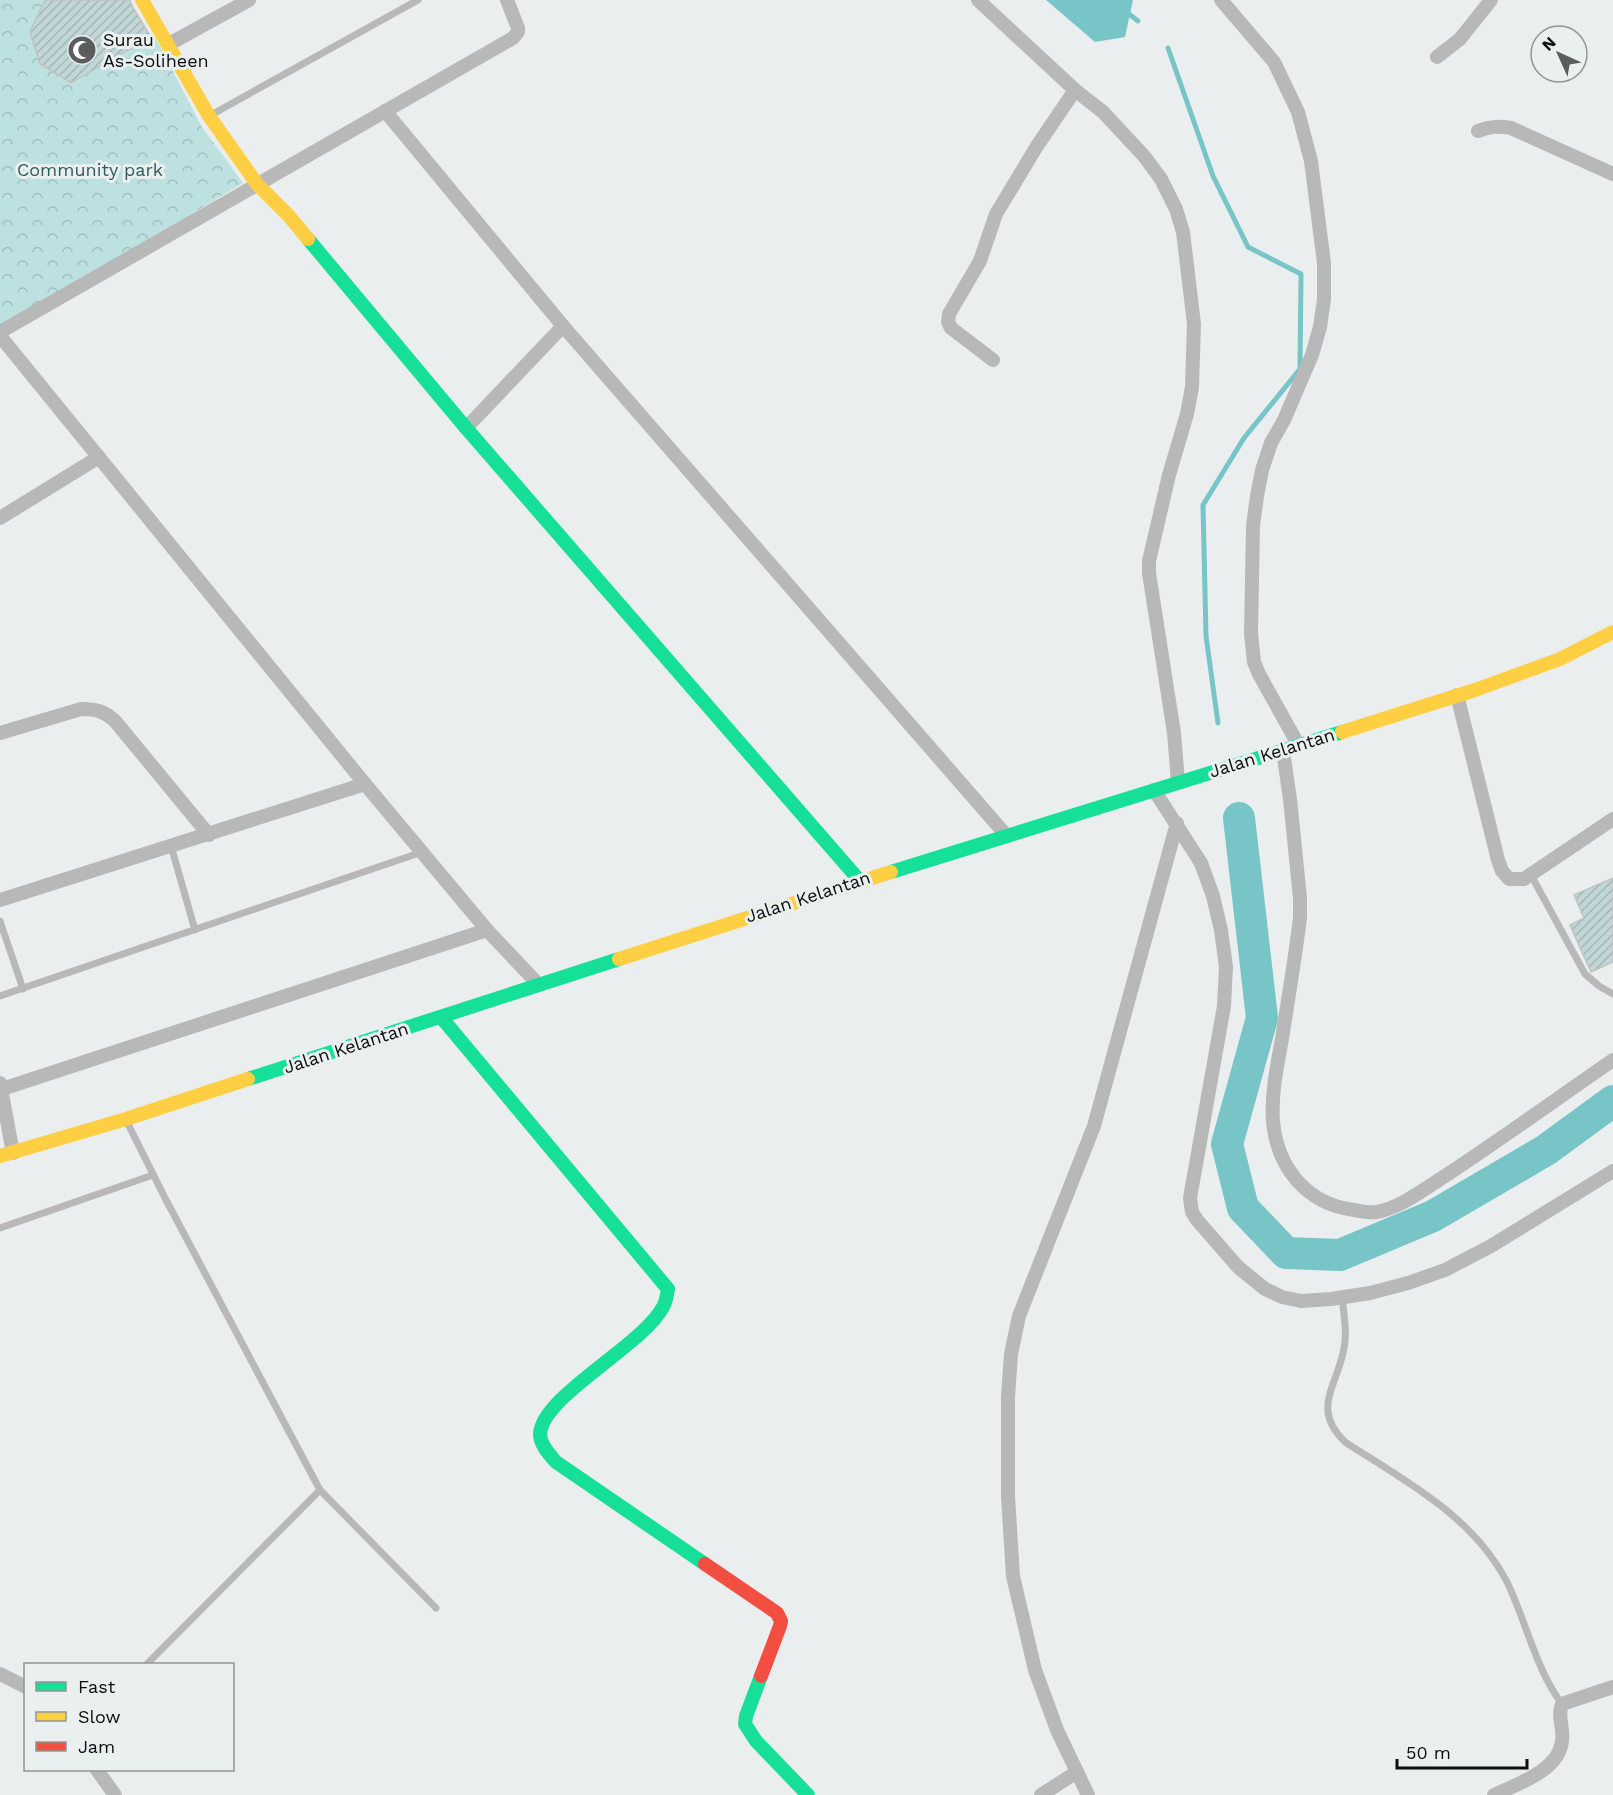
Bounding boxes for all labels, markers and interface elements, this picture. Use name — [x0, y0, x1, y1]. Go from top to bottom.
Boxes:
north arrow — [1529, 24, 1589, 84]
place label: Surau As-Soliheen — [103, 29, 209, 71]
text: N — [1538, 33, 1560, 55]
mosque icon: Surau As-Soliheen — [66, 34, 98, 66]
park label: Community park — [17, 159, 163, 180]
street label: Jalan Kelantan — [1207, 723, 1337, 782]
street label: Jalan Kelantan — [743, 866, 873, 927]
street label: Jalan Kelantan — [281, 1017, 411, 1078]
legend — [24, 1663, 234, 1771]
text: Fast — [78, 1676, 116, 1697]
text: Slow — [78, 1706, 121, 1727]
scale bar — [1397, 1732, 1528, 1770]
text: Jam — [78, 1736, 115, 1757]
text: 50 m — [1406, 1742, 1451, 1763]

